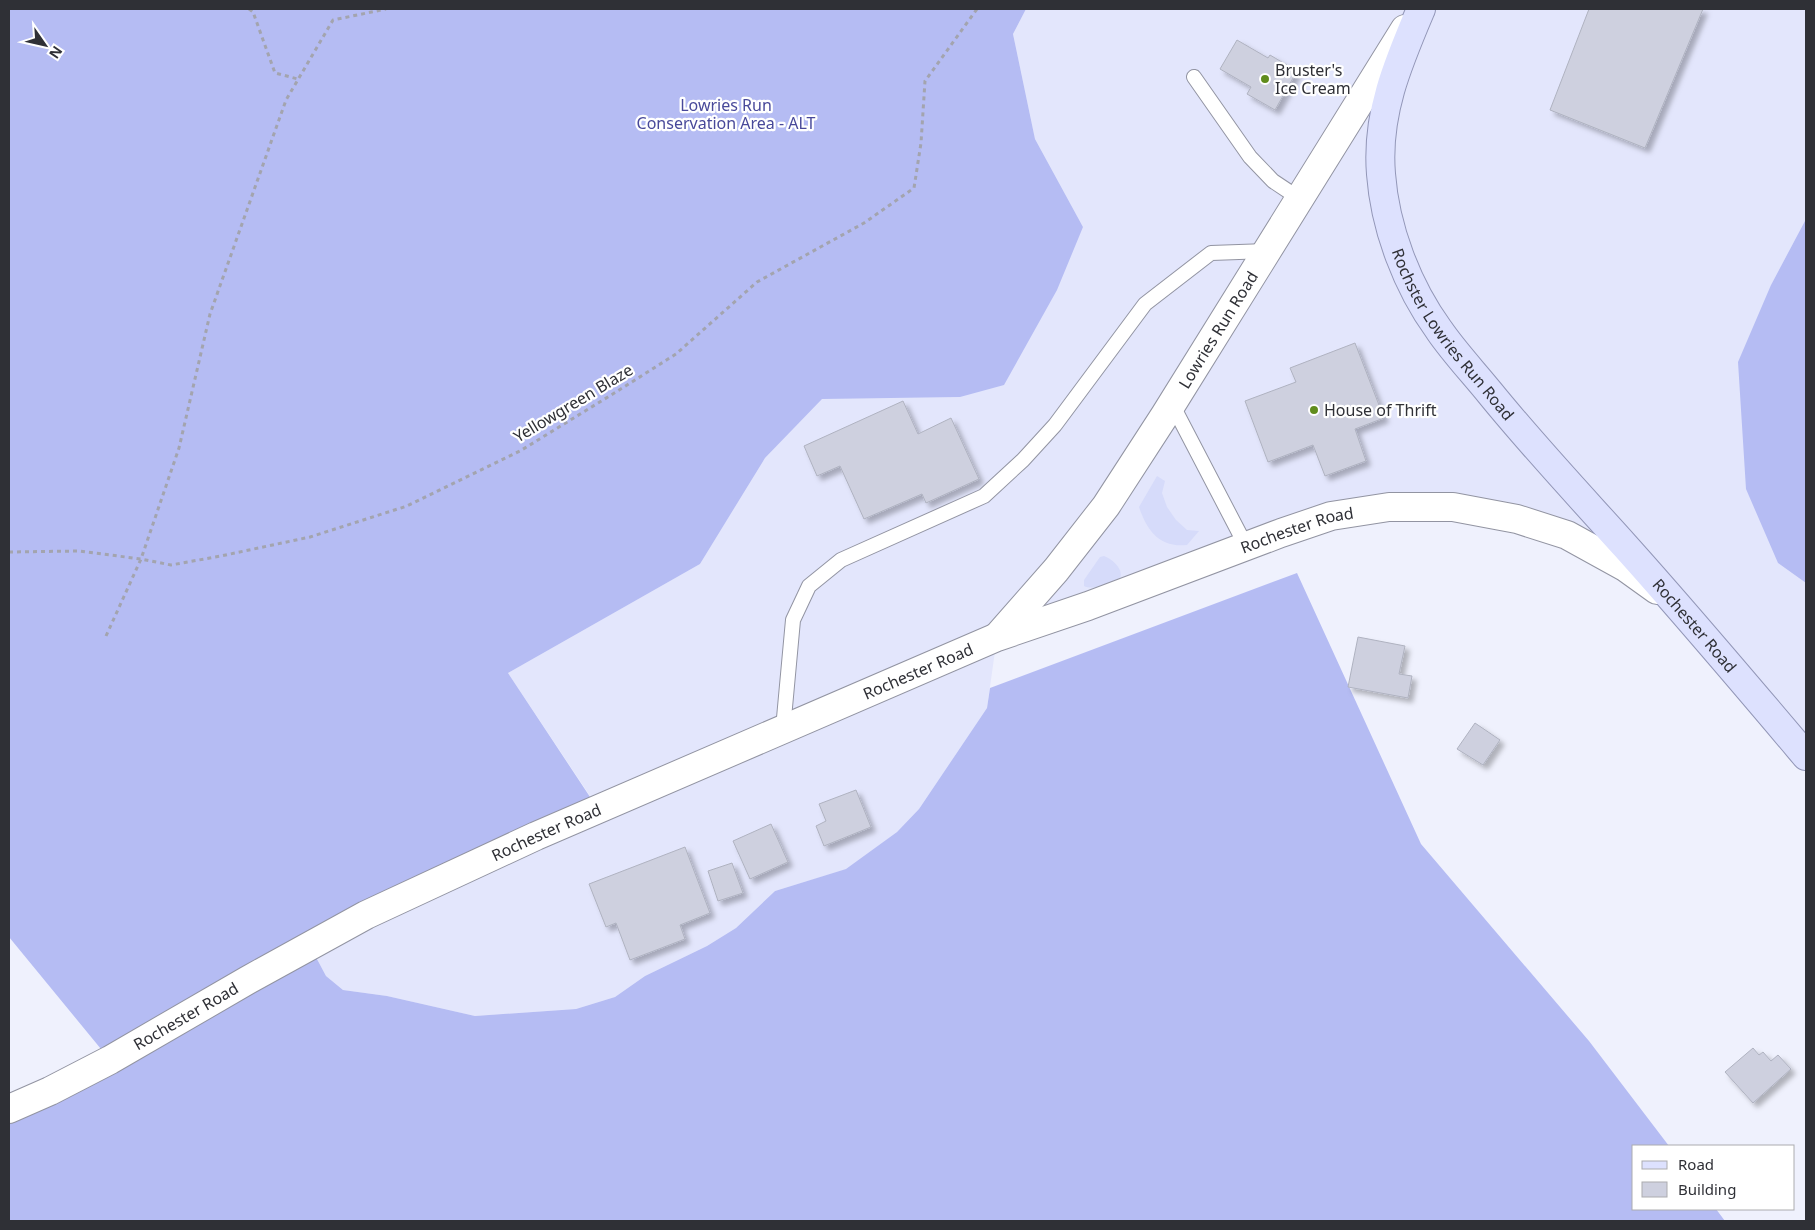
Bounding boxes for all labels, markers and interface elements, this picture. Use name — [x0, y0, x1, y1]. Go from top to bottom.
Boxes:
north arrow — [20, 20, 70, 70]
text: N — [45, 43, 67, 63]
place label: Bruster's Ice Cream — [1275, 59, 1351, 99]
marker: Bruster's Ice Cream — [1259, 73, 1271, 85]
park label: Lowries Run Conservation Area - ALT — [637, 94, 816, 134]
street label: Rochster Lowries Run Road — [1387, 245, 1519, 425]
street label: Lowries Run Road — [1173, 267, 1263, 393]
street label: Yellowgreen Blaze — [509, 359, 637, 447]
place label: House of Thrift — [1324, 399, 1437, 421]
marker: House of Thrift — [1308, 404, 1320, 416]
street label: Rochester Road — [1237, 502, 1355, 558]
street label: Rochester Road — [1648, 574, 1742, 677]
street label: Rochester Road — [859, 638, 976, 705]
street label: Rochester Road — [488, 798, 605, 866]
street label: Rochester Road — [129, 977, 242, 1055]
legend — [1632, 1145, 1795, 1210]
text: Road — [1678, 1154, 1714, 1174]
text: Building — [1678, 1179, 1736, 1199]

